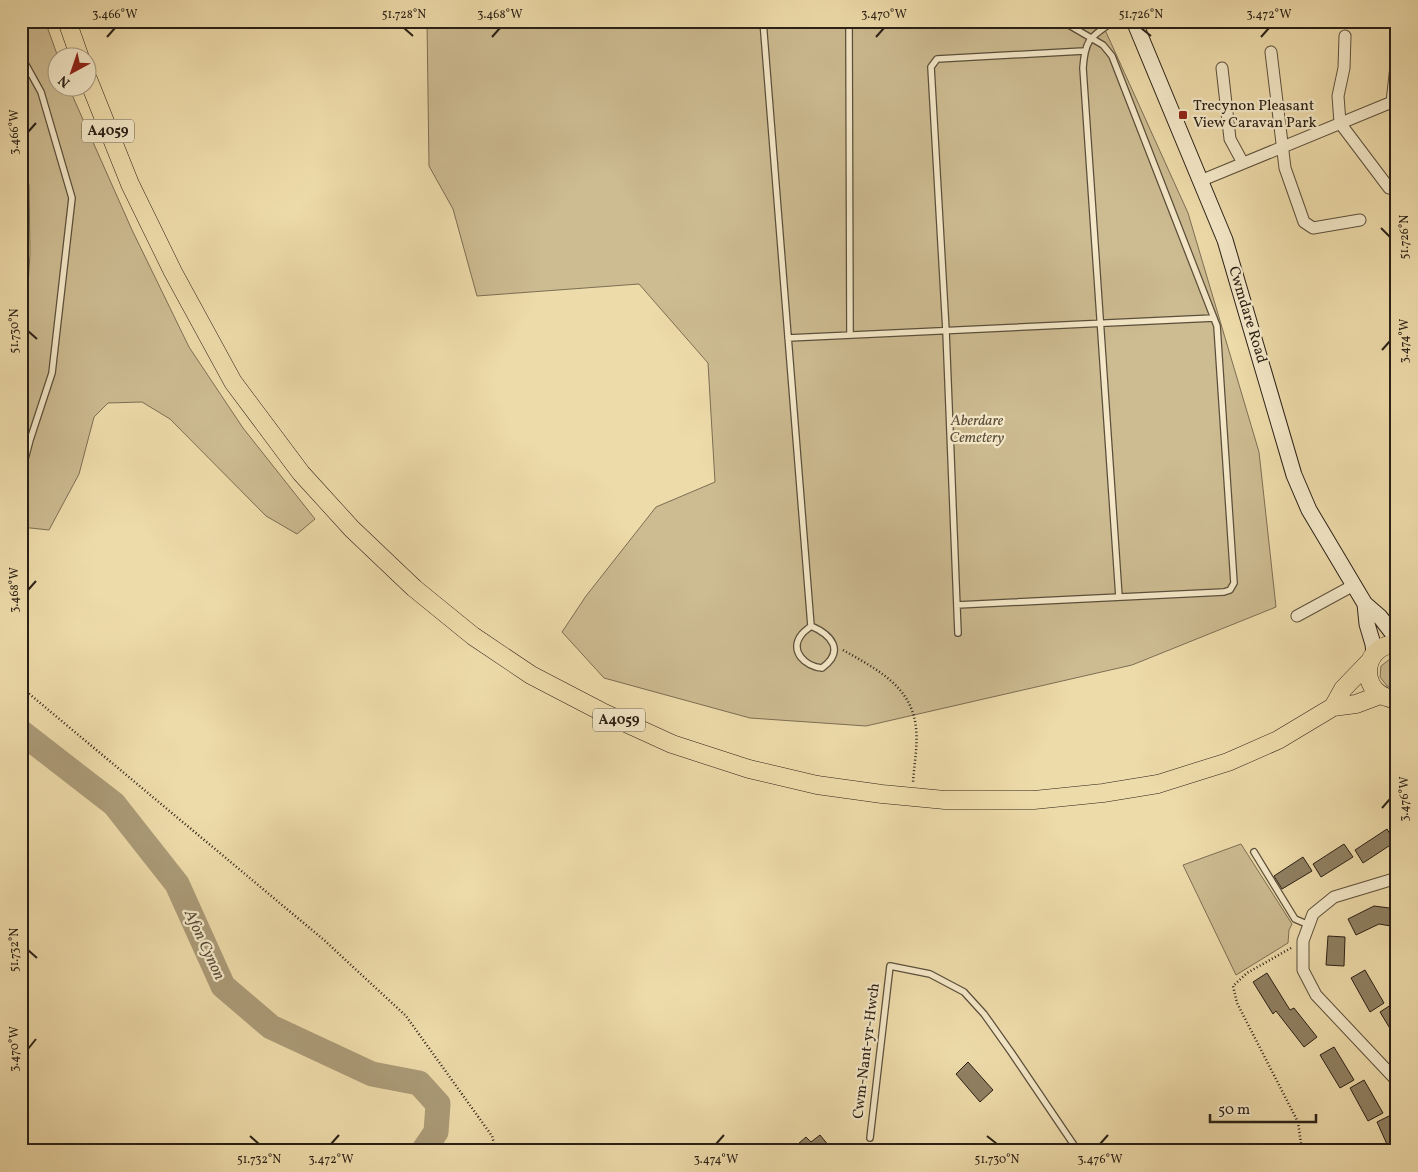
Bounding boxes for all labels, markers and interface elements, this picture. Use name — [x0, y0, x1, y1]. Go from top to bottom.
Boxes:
text: 3.466°W — [92, 7, 138, 23]
text: 51.728°N — [382, 7, 426, 23]
text: 3.468°W — [477, 7, 523, 23]
text: 3.470°W — [861, 7, 907, 23]
text: 51.726°N — [1119, 7, 1163, 23]
text: 3.472°W — [1246, 7, 1292, 23]
north arrow — [48, 48, 98, 98]
text: N — [55, 70, 75, 91]
place label: Trecynon Pleasant View Caravan Park — [1193, 96, 1317, 134]
text: 3.466°W — [7, 109, 23, 155]
marker: Trecynon Pleasant View Caravan Park — [1177, 109, 1189, 121]
road number: A4059 — [82, 120, 134, 142]
text: 51.726°N — [1397, 215, 1413, 259]
street label: Cwmdare Road — [1222, 264, 1272, 366]
text: 51.730°N — [7, 309, 23, 353]
text: 3.474°W — [1397, 319, 1413, 363]
park label: Aberdare Cemetery — [950, 411, 1005, 449]
text: 3.468°W — [7, 567, 23, 613]
road number: A4059 — [593, 708, 645, 732]
text: 3.476°W — [1397, 776, 1413, 822]
water label: Afon Cynon — [178, 905, 230, 984]
text: 51.732°N — [7, 928, 23, 972]
street label: Cwm-Nant-yr-Hwch — [848, 982, 886, 1120]
text: 3.470°W — [7, 1026, 23, 1072]
scale bar — [1210, 1092, 1317, 1124]
text: 50 m — [1218, 1100, 1250, 1121]
text: 51.732°N — [237, 1152, 281, 1168]
text: 3.472°W — [308, 1152, 354, 1168]
text: 3.474°W — [694, 1152, 738, 1168]
text: 51.730°N — [975, 1152, 1019, 1168]
text: 3.476°W — [1077, 1152, 1123, 1168]

